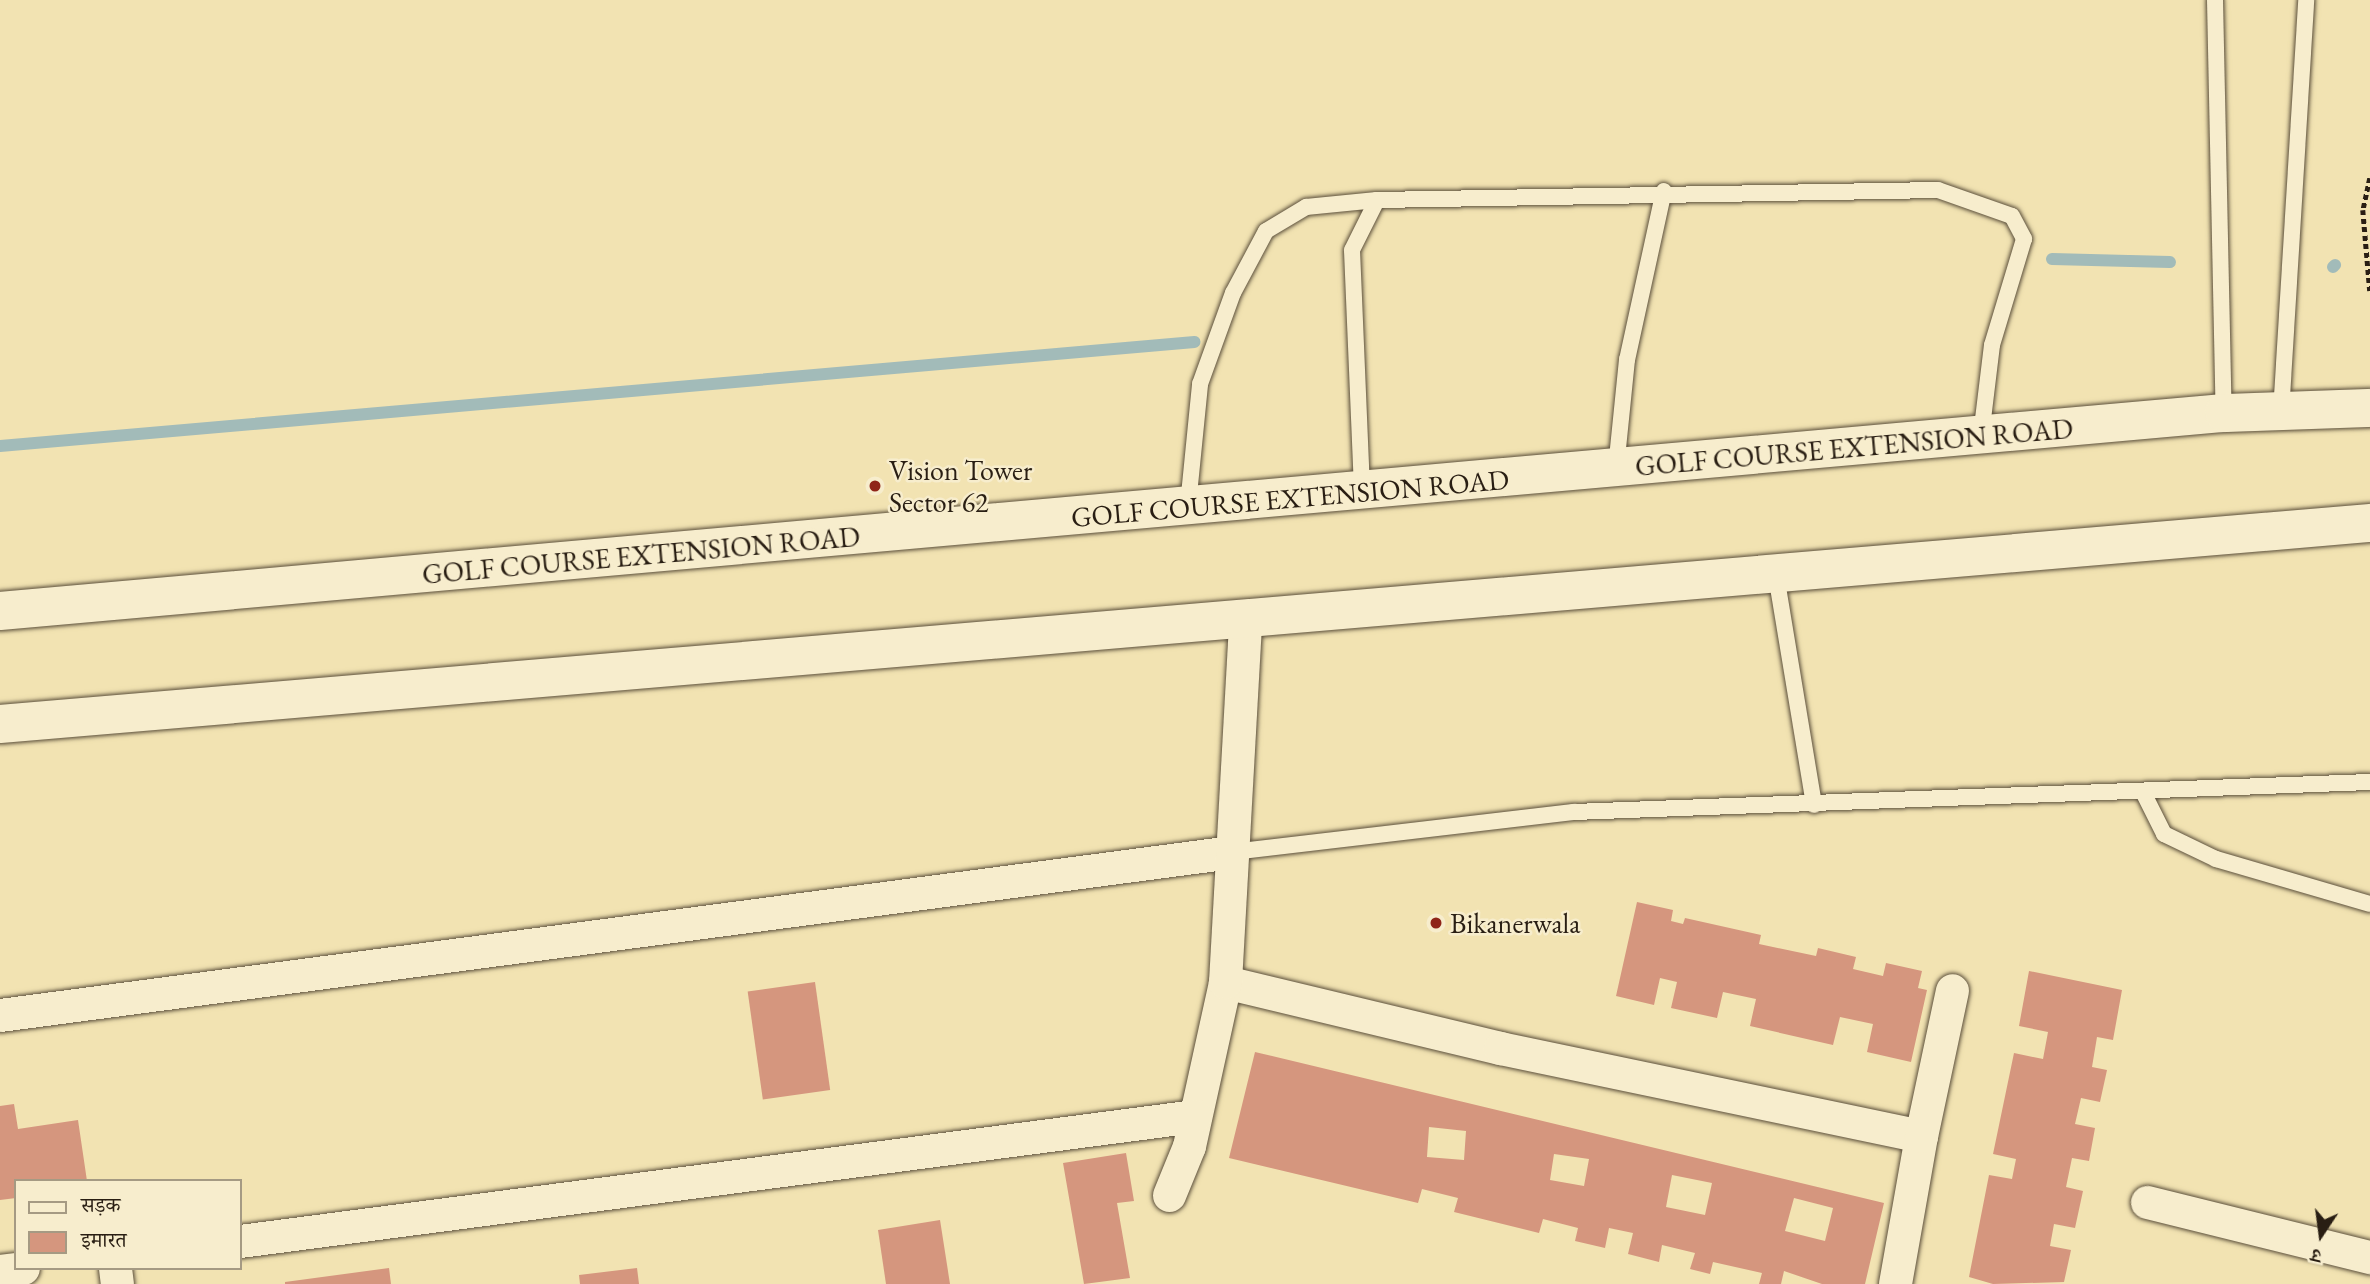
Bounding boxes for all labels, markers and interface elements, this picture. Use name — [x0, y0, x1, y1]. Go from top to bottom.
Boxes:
street label: GOLF COURSE EXTENSION ROAD — [1634, 411, 2074, 483]
place label: Vision Tower Sector 62 — [889, 453, 1032, 519]
street label: GOLF COURSE EXTENSION ROAD — [1070, 462, 1510, 534]
marker: Vision Tower Sector 62 — [867, 478, 883, 494]
street label: GOLF COURSE EXTENSION ROAD — [421, 519, 861, 591]
place label: Bikanerwala — [1450, 906, 1580, 940]
marker: Bikanerwala — [1428, 915, 1444, 931]
legend — [14, 1179, 242, 1270]
text: सड़क — [81, 1191, 120, 1218]
north arrow — [2286, 1200, 2356, 1270]
text: इमारत — [81, 1226, 127, 1253]
text: उ — [2309, 1243, 2324, 1269]

